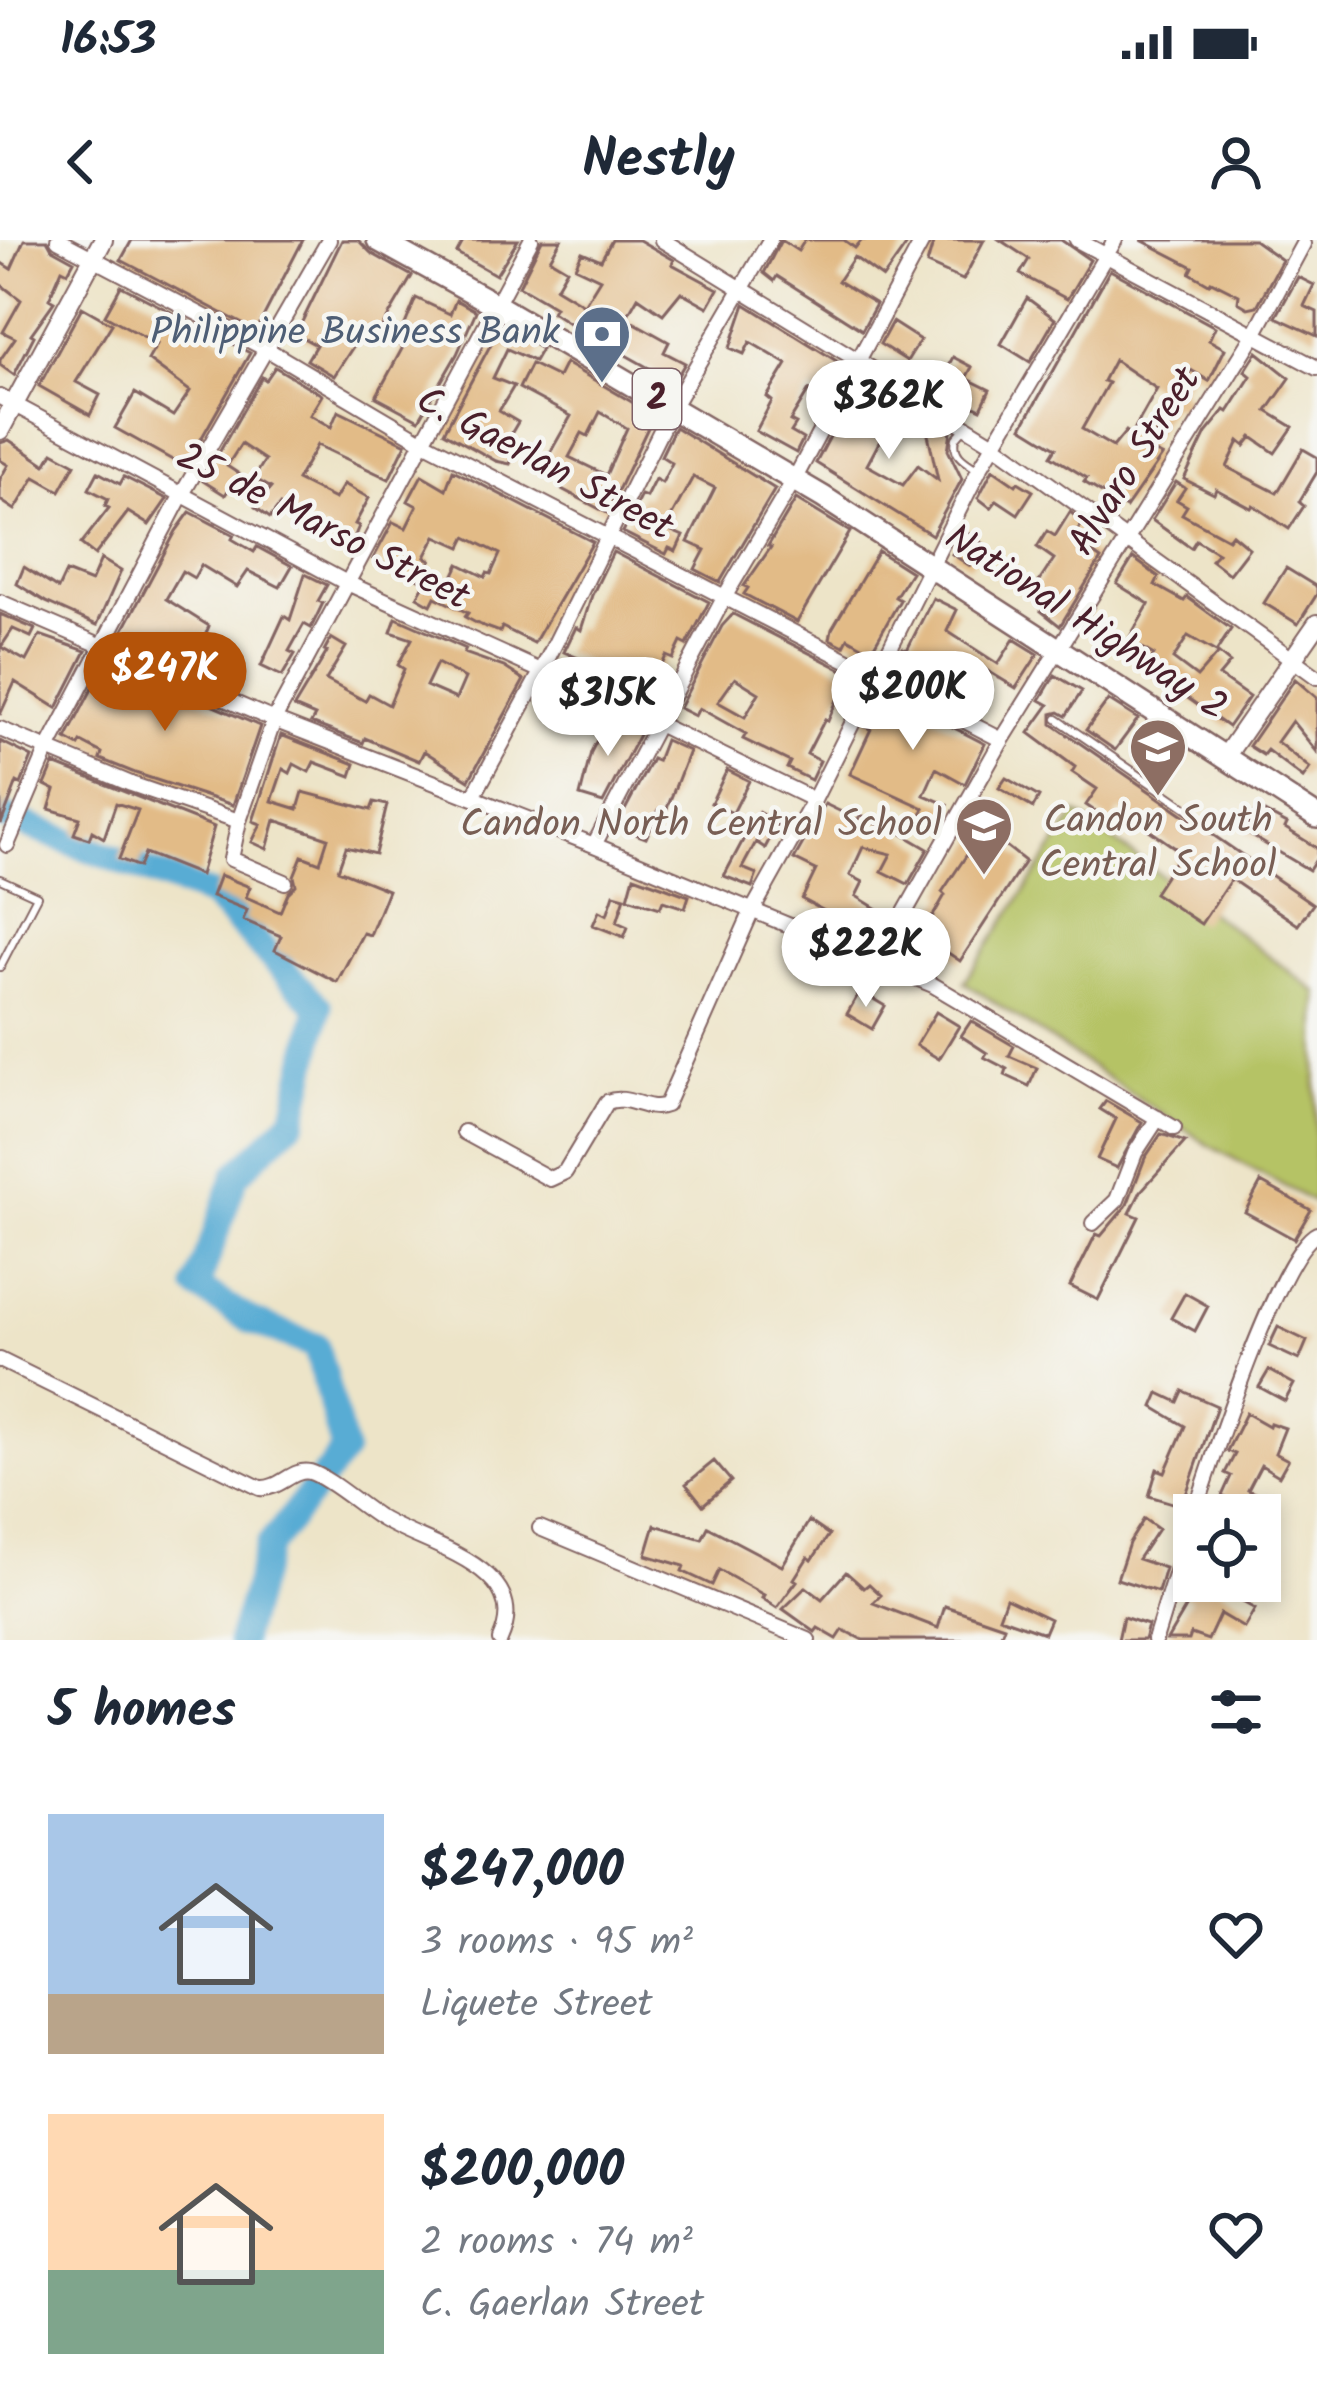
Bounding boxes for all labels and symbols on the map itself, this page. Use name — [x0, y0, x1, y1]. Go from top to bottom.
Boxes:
place label: Philippine Business Bank — [150, 303, 561, 365]
bank icon: Philippine Business Bank — [571, 303, 633, 385]
street label: Alvaro Street — [1053, 354, 1219, 569]
pin: $362K — [805, 360, 973, 462]
road number: 2 — [633, 369, 681, 429]
street label: C. Gaerlan Street — [404, 371, 685, 559]
street label: 25 de Marso Street — [164, 427, 481, 629]
street label: National Highway 2 — [931, 509, 1239, 739]
pin: $247K — [81, 632, 249, 734]
pin: $200K — [829, 651, 997, 753]
pin: $315K — [524, 657, 692, 759]
school or university icon: Candon South Central School — [1127, 716, 1189, 798]
place label: Candon South Central School — [1039, 791, 1277, 898]
place label: Candon North Central School — [460, 795, 942, 857]
school or university icon: Candon North Central School — [953, 795, 1015, 877]
pin: $222K — [782, 908, 950, 1010]

